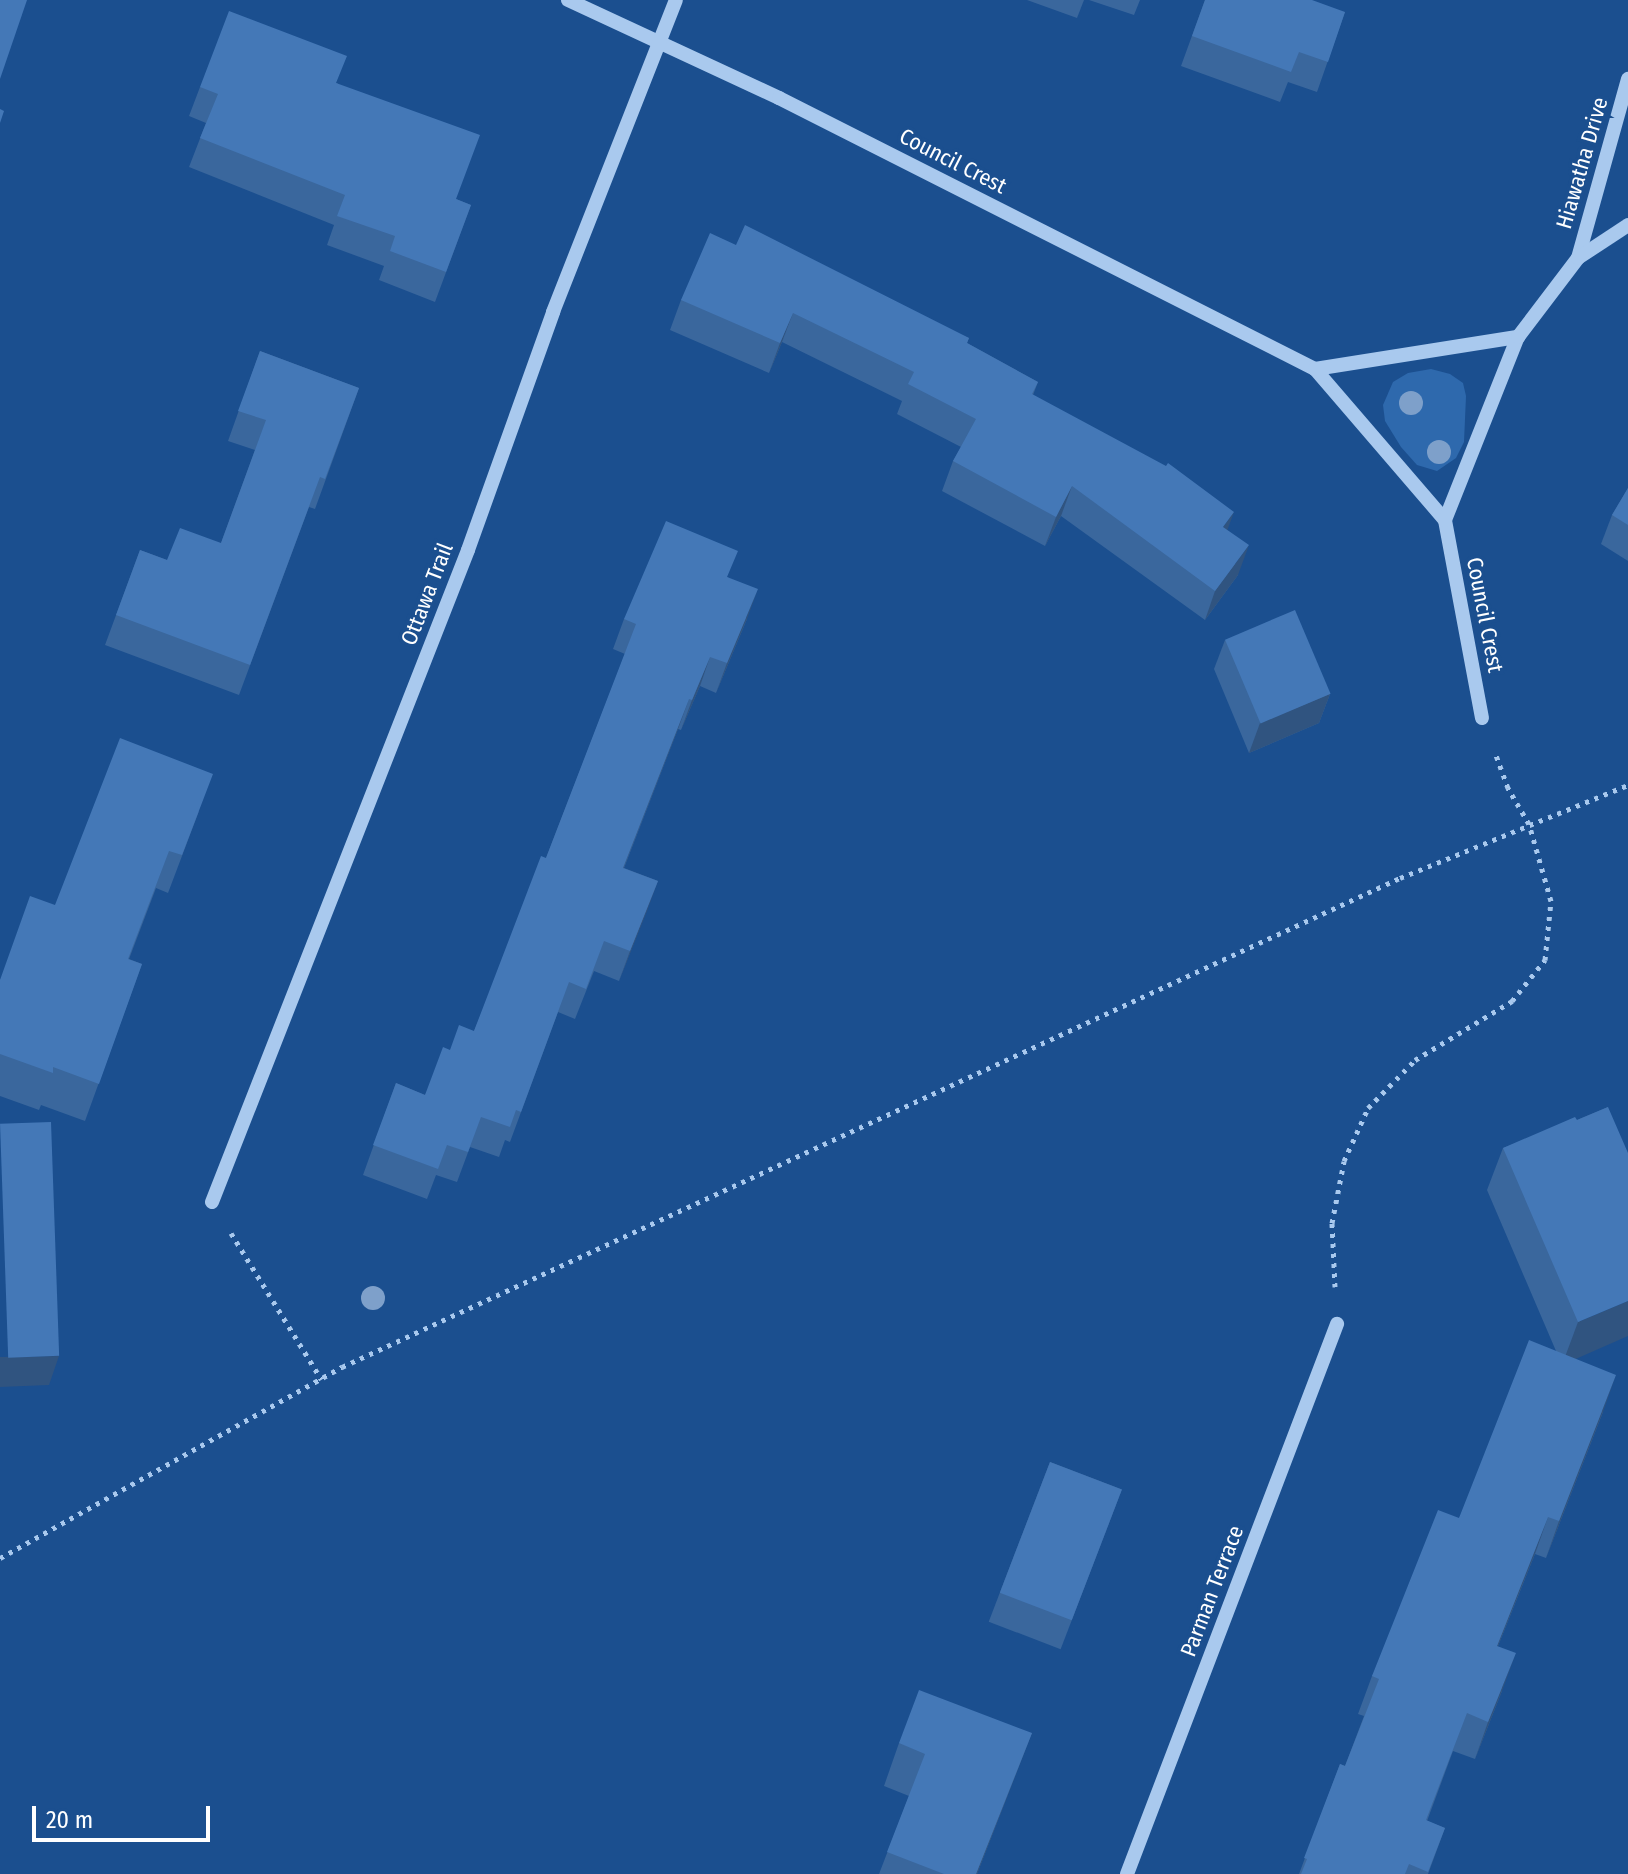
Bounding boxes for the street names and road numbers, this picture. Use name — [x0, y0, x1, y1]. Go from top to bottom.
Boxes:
street label: Hiawatha Drive — [1551, 94, 1613, 232]
street label: Council Crest — [895, 123, 1011, 199]
street label: Ottawa Trail — [395, 539, 459, 649]
street label: Council Crest — [1461, 555, 1509, 675]
street label: Parman Terrace — [1175, 1522, 1249, 1660]

